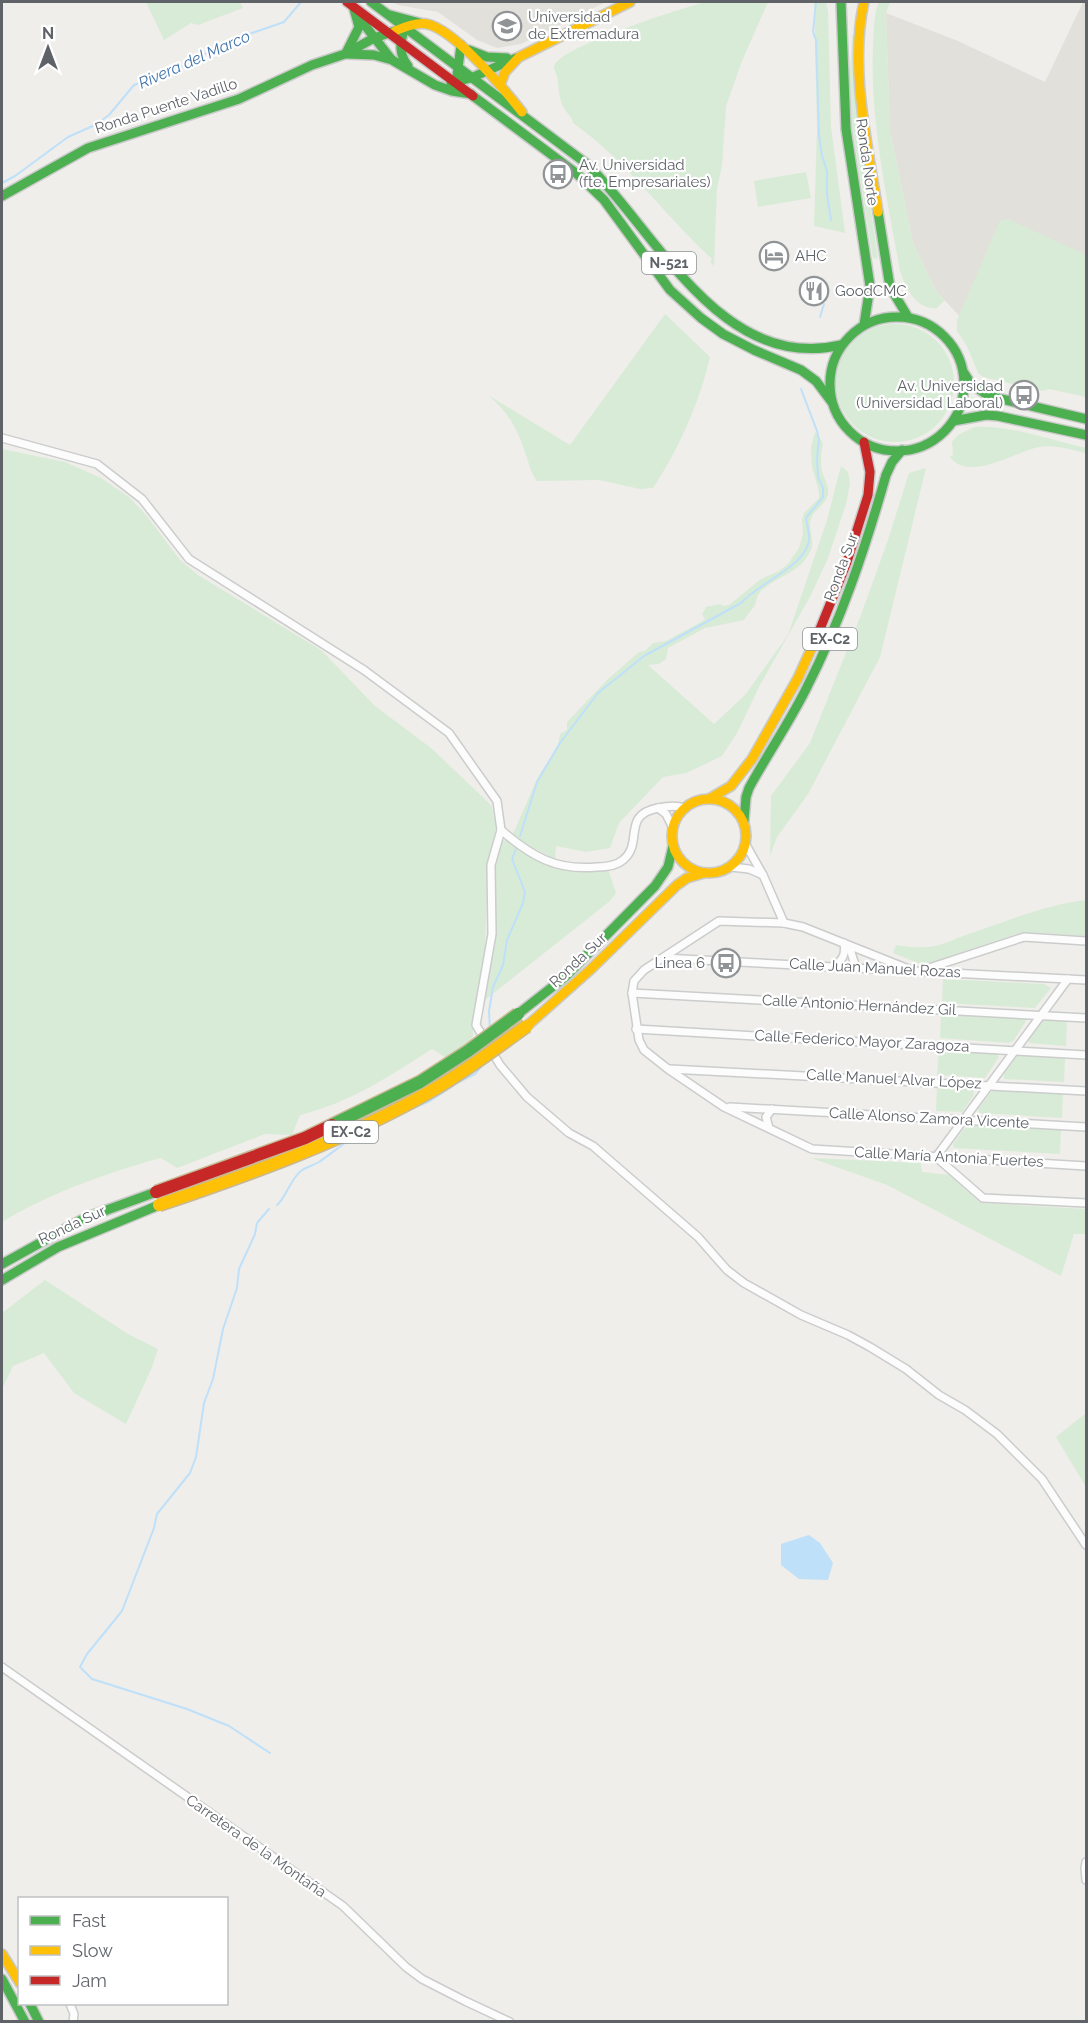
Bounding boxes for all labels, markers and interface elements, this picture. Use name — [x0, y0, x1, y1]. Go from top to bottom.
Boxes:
place label: Universidad de Extremadura — [528, 8, 639, 43]
school or university icon: Universidad de Extremadura — [491, 10, 523, 42]
north arrow — [18, 18, 78, 78]
text: N — [42, 24, 54, 43]
water label: Rivera del Marco — [135, 26, 253, 93]
street label: Ronda Puente Vadillo — [93, 74, 239, 138]
street label: Ronda Norte — [852, 117, 882, 207]
place label: Av. Universidad (fte. Empresariales) — [579, 156, 711, 191]
bus stop icon: Av. Universidad (fte. Empresariales) — [542, 158, 574, 190]
hotel icon: AHC — [758, 240, 790, 272]
place label: AHC — [795, 247, 827, 265]
road number: N-521 — [642, 252, 696, 274]
restaurant icon: GoodCMC — [798, 275, 830, 307]
place label: GoodCMC — [835, 282, 907, 300]
place label: Av. Universidad (Universidad Laboral) — [856, 377, 1003, 412]
bus stop icon: Av. Universidad (Universidad Laboral) — [1008, 379, 1040, 411]
street label: Ronda Sur — [820, 529, 862, 604]
road number: EX-C2 — [803, 628, 857, 650]
street label: Ronda Sur — [546, 928, 611, 991]
bus stop icon: Linea 6 — [710, 947, 742, 979]
place label: Linea 6 — [654, 954, 705, 972]
street label: Calle Juan Manuel Rozas — [789, 955, 961, 981]
street label: Calle Antonio Hernández Gil — [762, 991, 957, 1019]
street label: Calle Federico Mayor Zaragoza — [754, 1026, 970, 1056]
street label: Calle Manuel Alvar López — [806, 1065, 982, 1093]
street label: Calle Alonso Zamora Vicente — [828, 1104, 1030, 1132]
road number: EX-C2 — [324, 1121, 378, 1143]
street label: Calle María Antonia Fuertes — [854, 1143, 1044, 1171]
street label: Ronda Sur — [36, 1201, 109, 1248]
street label: Carretera de la Montaña — [182, 1791, 330, 1901]
legend — [18, 1897, 228, 2005]
text: Fast — [72, 1910, 106, 1931]
text: Slow — [72, 1940, 113, 1961]
text: Jam — [72, 1970, 107, 1991]

